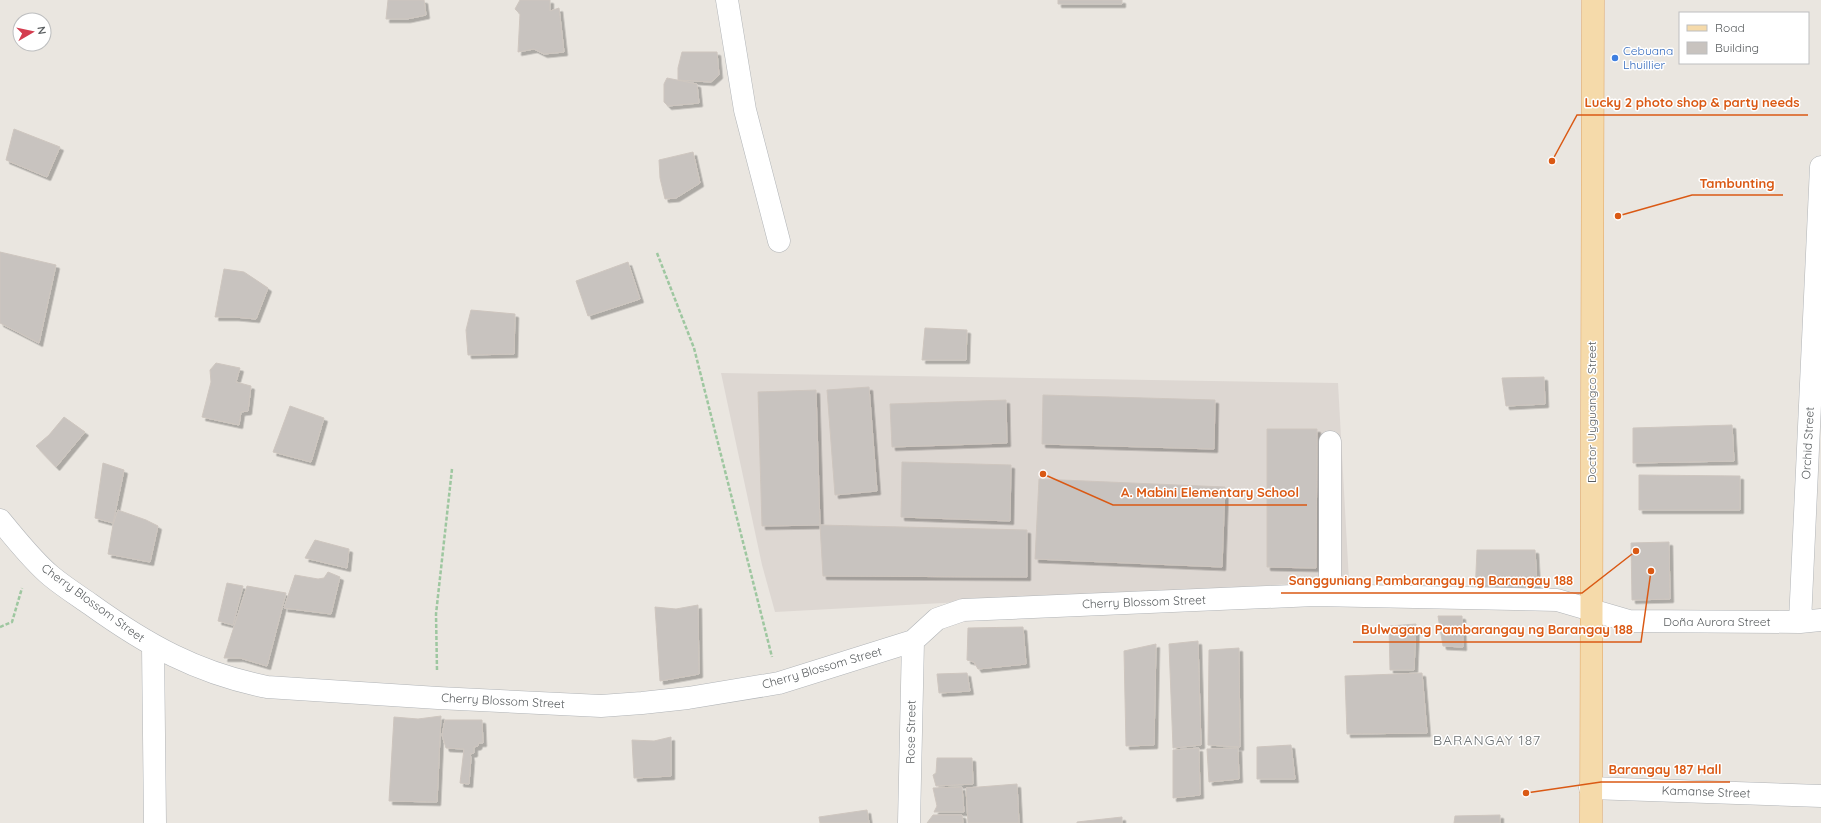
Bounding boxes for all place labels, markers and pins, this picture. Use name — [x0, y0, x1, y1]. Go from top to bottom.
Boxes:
place label: Cebuana Lhuillier — [1623, 43, 1673, 72]
marker: Cebuana Lhuillier — [1610, 53, 1620, 63]
callout: Lucky 2 photo shop & party needs — [1577, 90, 1808, 115]
callout: Tambunting — [1692, 170, 1783, 195]
callout: A. Mabini Elementary School — [1113, 480, 1307, 505]
callout: Sangguniang Pambarangay ng Barangay 188 — [1281, 568, 1582, 593]
callout: Bulwagang Pambarangay ng Barangay 188 — [1353, 617, 1641, 642]
callout: Barangay 187 Hall — [1601, 757, 1730, 782]

